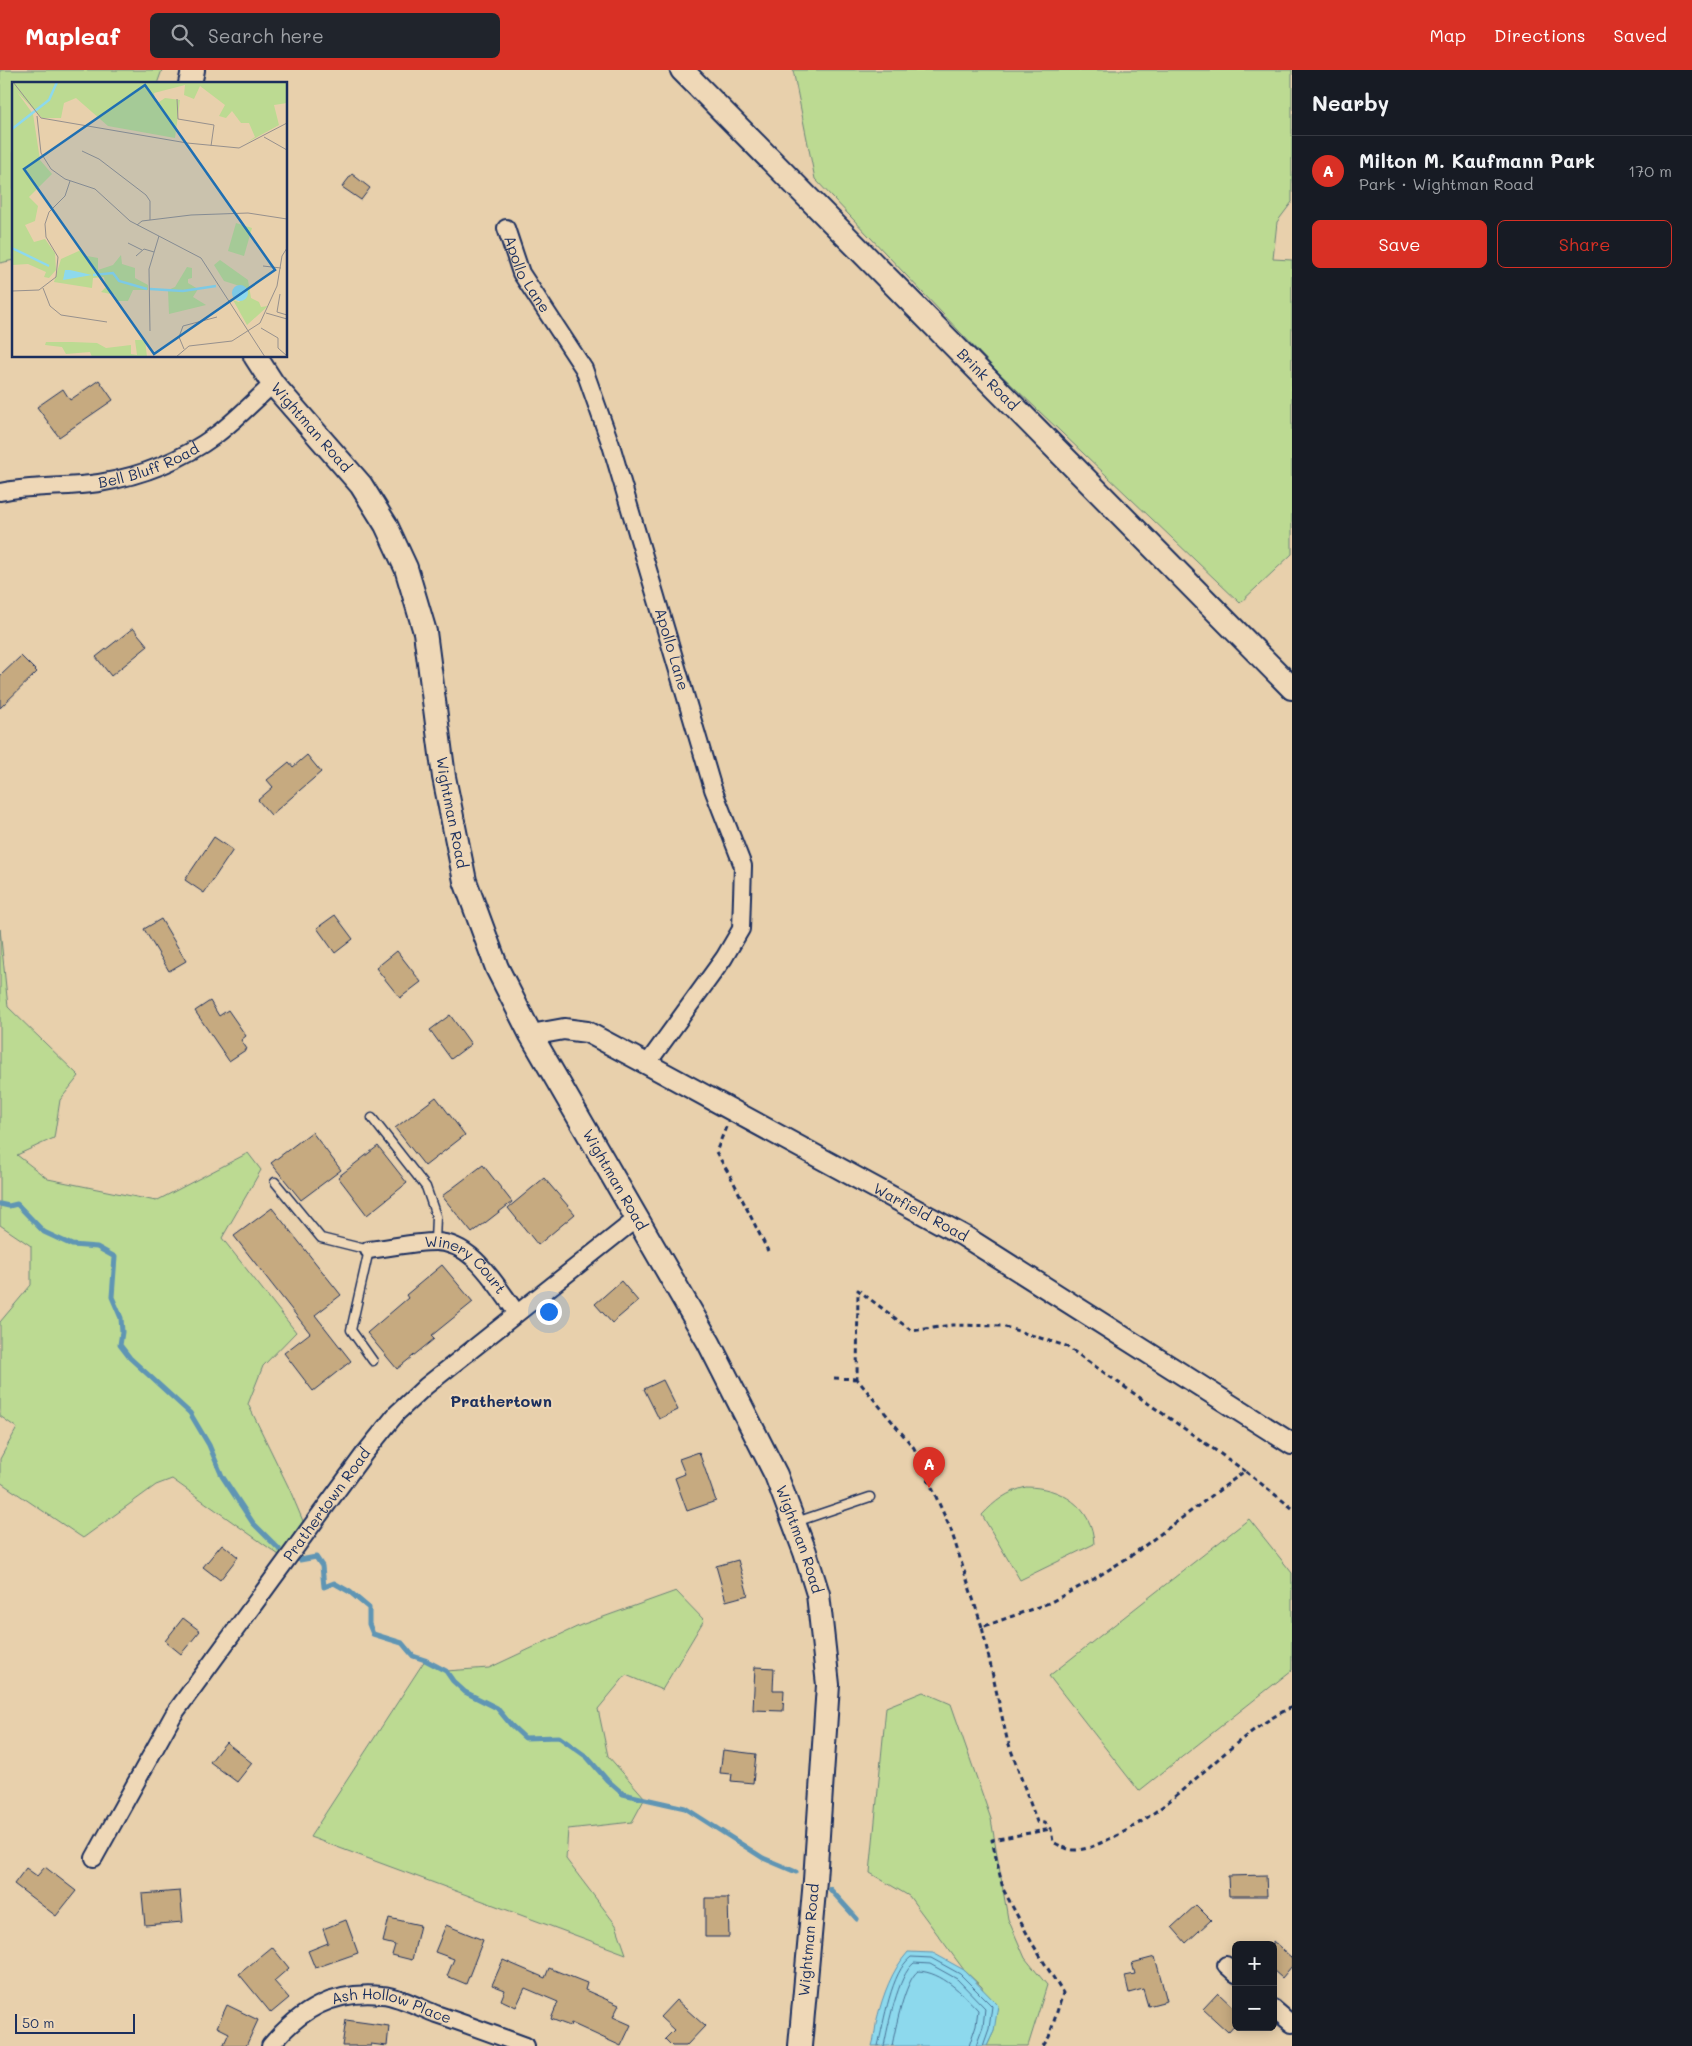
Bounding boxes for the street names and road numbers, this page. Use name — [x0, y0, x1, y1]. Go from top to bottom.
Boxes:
street label: Apollo Lane — [500, 233, 555, 316]
street label: Brink Road — [953, 343, 1023, 414]
street label: Wightman Road — [267, 378, 356, 476]
street label: Bell Bluff Road — [96, 438, 202, 492]
street label: Apollo Lane — [651, 606, 694, 692]
street label: Wightman Road — [432, 755, 473, 870]
street label: Wightman Road — [579, 1125, 653, 1233]
street label: Warfield Road — [870, 1178, 972, 1245]
street label: Winery Court — [424, 1231, 511, 1297]
street label: Prathertown Road — [278, 1443, 374, 1565]
street label: Wightman Road — [772, 1482, 828, 1596]
street label: Wightman Road — [793, 1883, 823, 1997]
street label: Ash Hollow Place — [329, 1983, 454, 2027]

